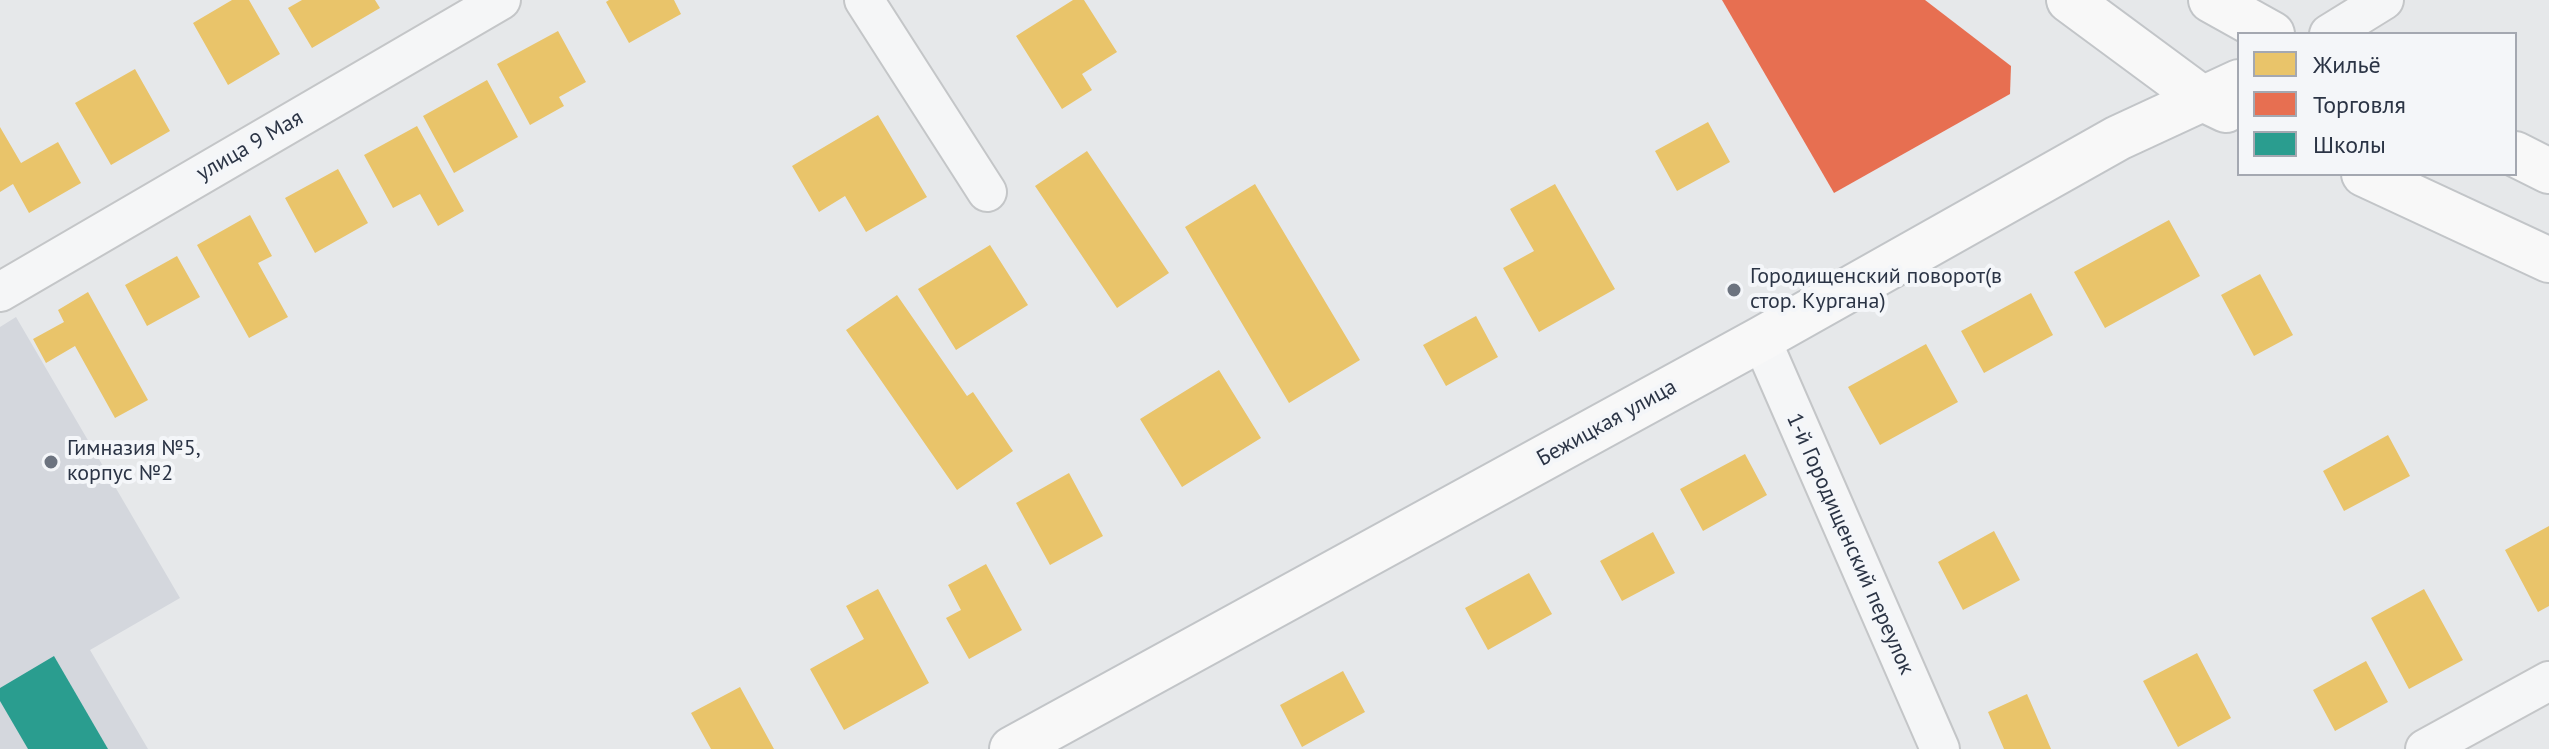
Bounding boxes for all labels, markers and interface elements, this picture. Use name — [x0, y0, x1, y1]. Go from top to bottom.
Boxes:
legend — [2237, 32, 2517, 176]
text: Жильё — [2313, 49, 2381, 80]
text: Торговля — [2313, 89, 2406, 120]
street label: улица 9 Мая — [192, 105, 308, 187]
text: Школы — [2313, 129, 2386, 160]
place label: Городищенский поворот(в стор. Кургана) — [1750, 264, 2002, 316]
marker: Городищенский поворот(в стор. Кургана) — [1725, 281, 1743, 299]
street label: Бежицкая улица — [1533, 374, 1681, 472]
street label: 1-й Городищенский переулок — [1780, 409, 1920, 679]
place label: Гимназия №5, корпус №2 — [67, 436, 201, 488]
marker: Гимназия №5, корпус №2 — [42, 453, 60, 471]

